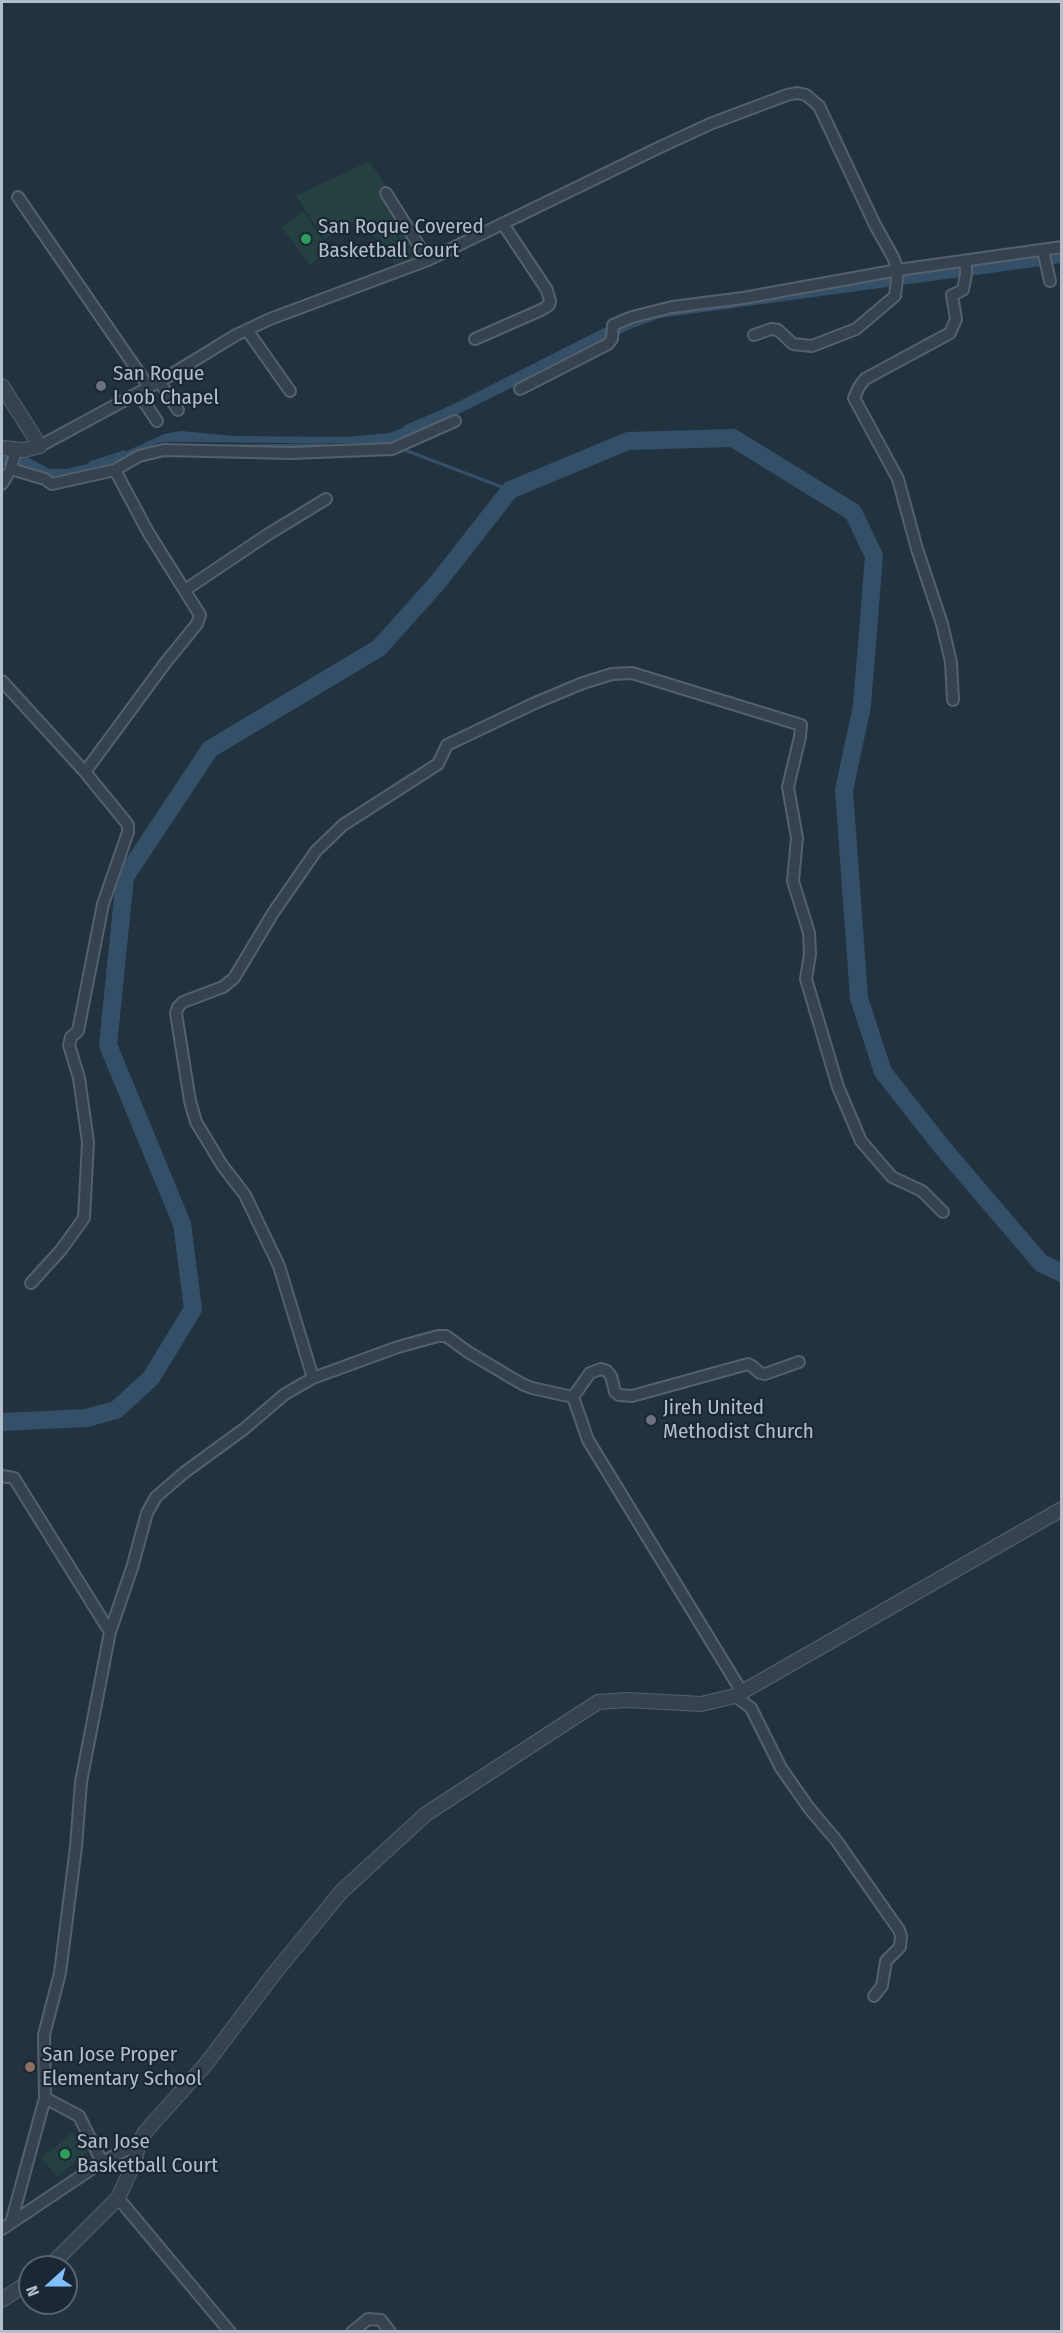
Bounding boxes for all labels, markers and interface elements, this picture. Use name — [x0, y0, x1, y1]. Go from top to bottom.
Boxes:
place label: San Roque Covered Basketball Court — [318, 214, 484, 264]
marker: San Roque Covered Basketball Court — [299, 232, 313, 246]
place label: San Roque Loob Chapel — [113, 361, 219, 411]
marker: San Roque Loob Chapel — [94, 379, 108, 393]
place label: Jireh United Methodist Church — [663, 1395, 814, 1445]
marker: Jireh United Methodist Church — [644, 1413, 658, 1427]
place label: San Jose Proper Elementary School — [42, 2042, 202, 2092]
marker: San Jose Proper Elementary School — [23, 2060, 37, 2074]
place label: San Jose Basketball Court — [77, 2129, 218, 2179]
marker: San Jose Basketball Court — [58, 2147, 72, 2161]
north arrow — [18, 2255, 78, 2315]
text: N — [22, 2283, 43, 2299]

